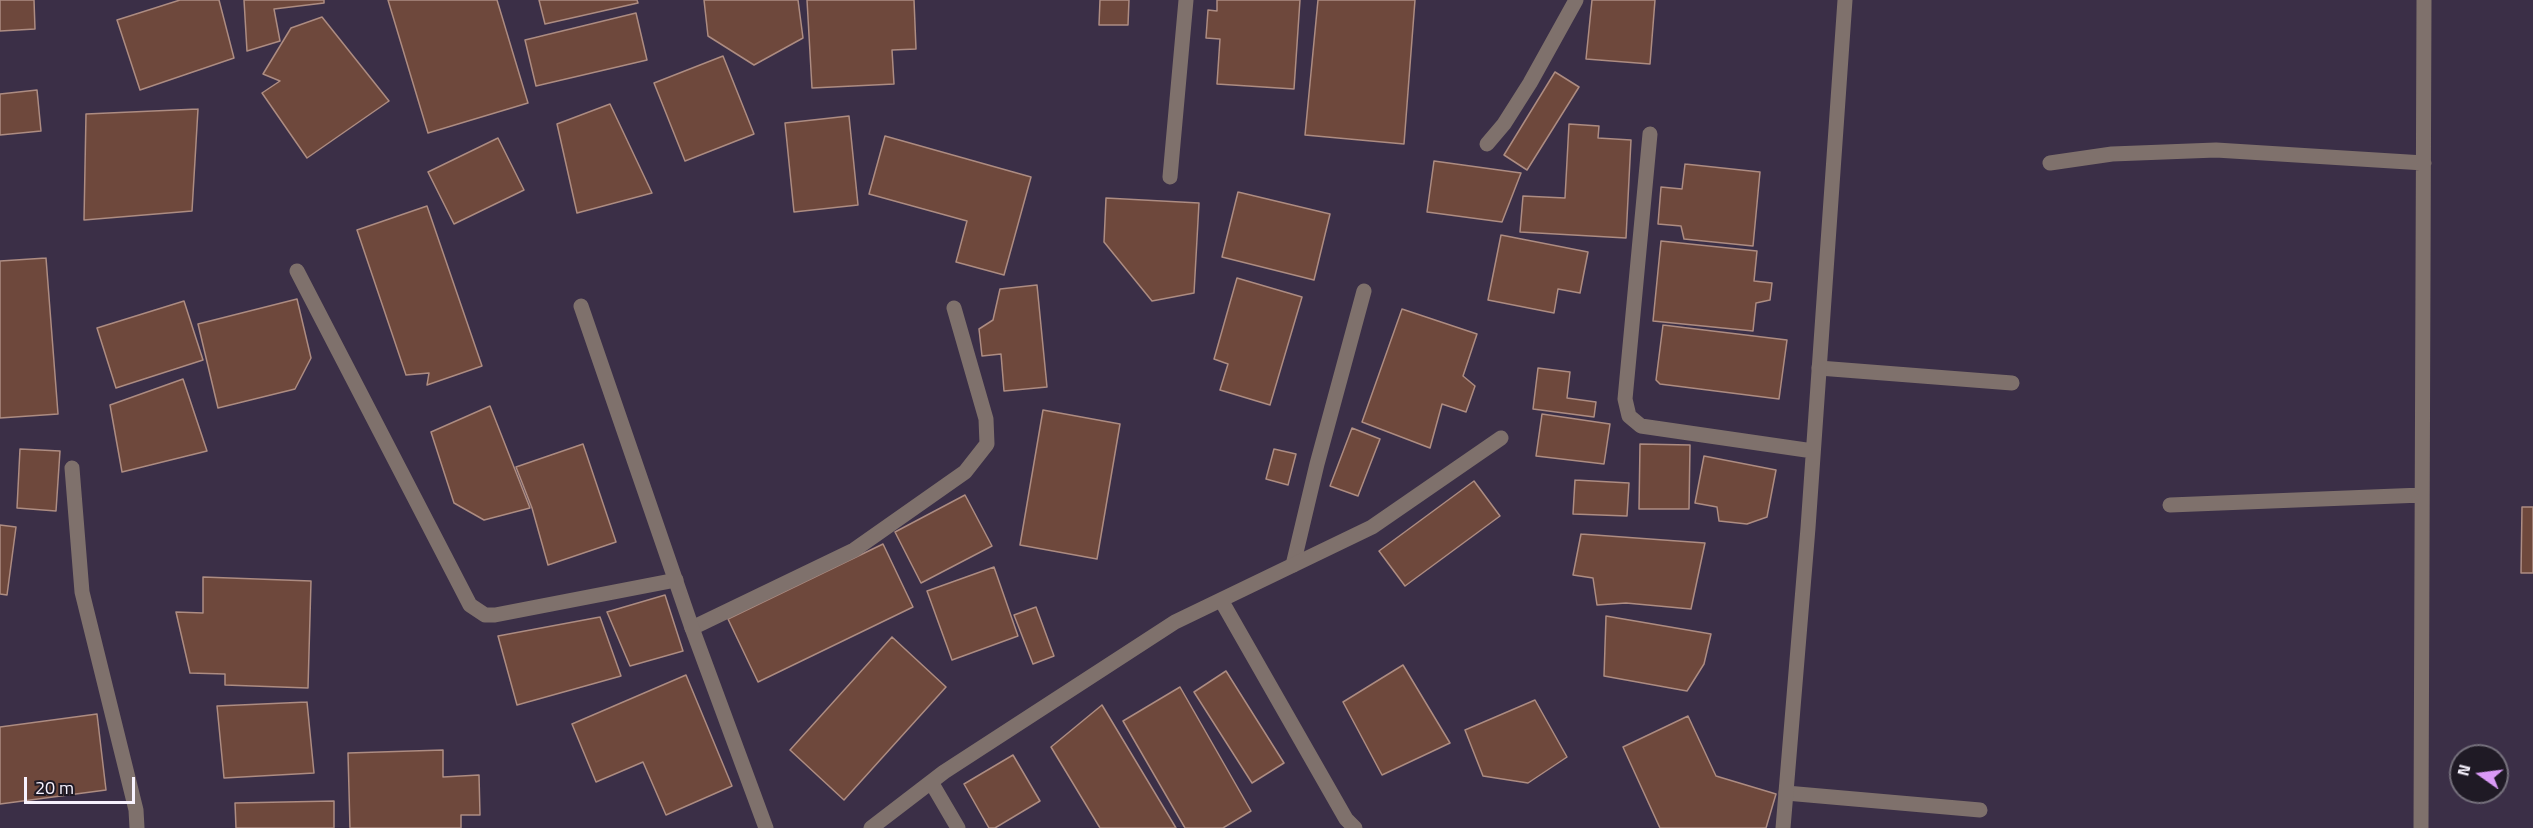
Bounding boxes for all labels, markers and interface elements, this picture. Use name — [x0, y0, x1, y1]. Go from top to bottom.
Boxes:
north arrow — [2449, 744, 2509, 804]
text: N — [2450, 762, 2476, 778]
scale bar — [27, 765, 138, 803]
text: 20 m — [35, 774, 74, 801]

